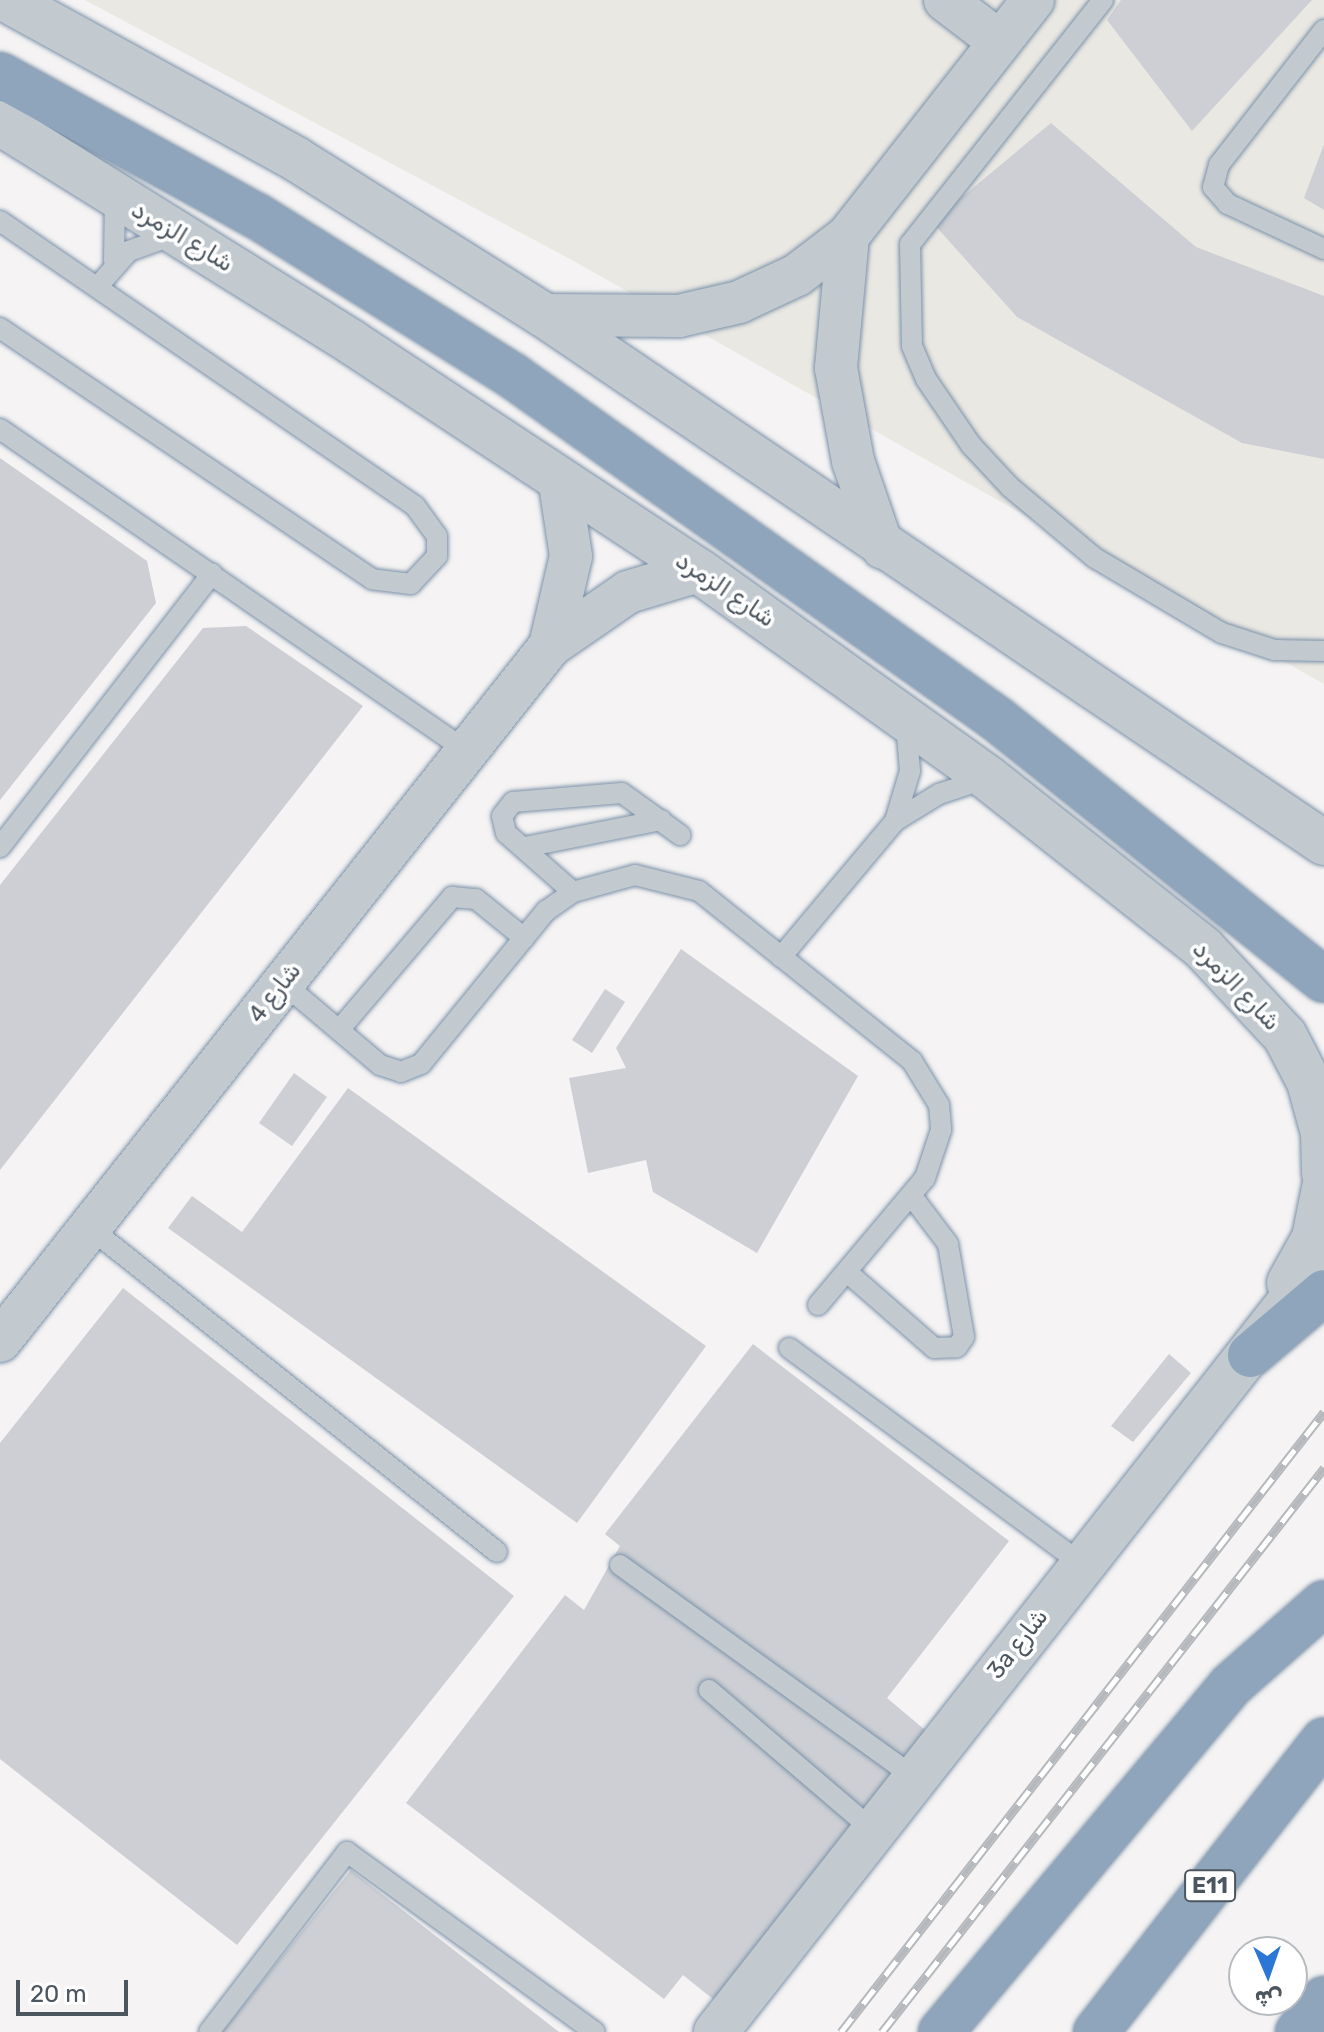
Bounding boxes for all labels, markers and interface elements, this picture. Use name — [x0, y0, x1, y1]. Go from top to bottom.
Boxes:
street label: شارع الزمرد — [126, 195, 238, 279]
street label: شارع الزمرد — [670, 546, 780, 634]
street label: شارع الزمرد — [1186, 935, 1286, 1037]
street label: شارع 4 — [243, 957, 307, 1029]
street label: 3a شارع — [982, 1603, 1054, 1685]
road number: E11 — [1184, 1868, 1236, 1904]
north arrow — [1228, 1936, 1308, 2016]
scale bar — [20, 1964, 132, 2014]
text: 20 m — [30, 1980, 87, 2008]
text: ش — [1254, 1985, 1283, 2012]

